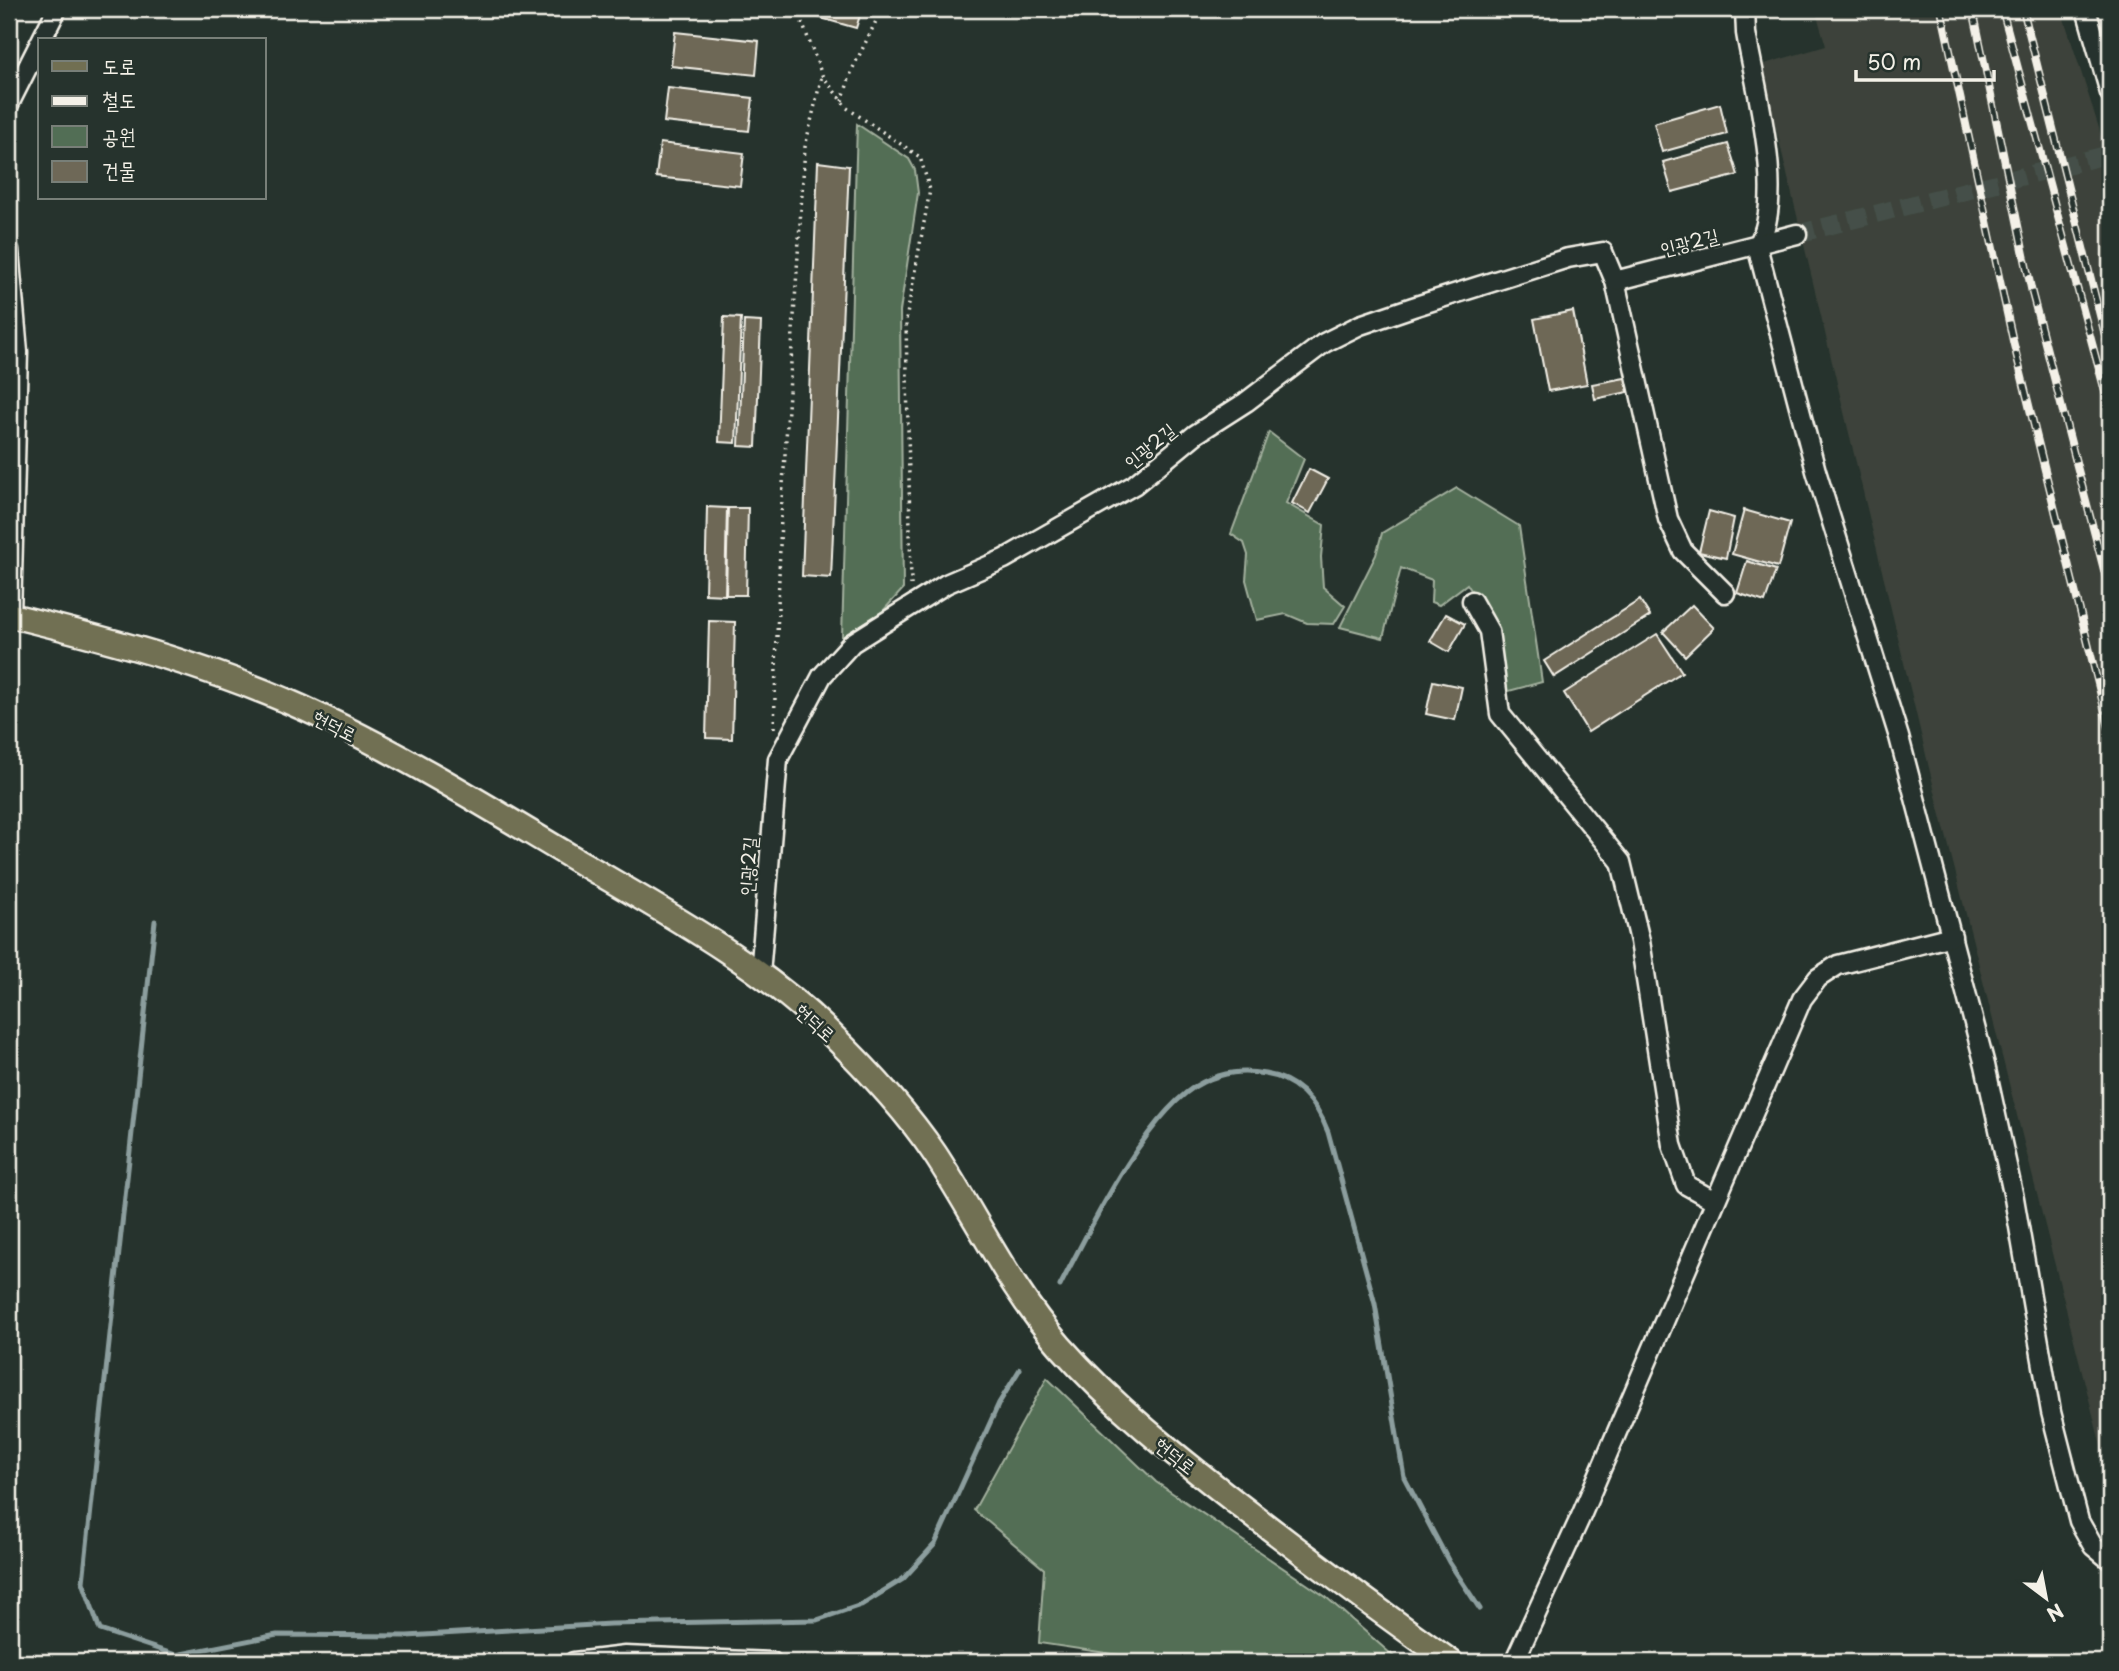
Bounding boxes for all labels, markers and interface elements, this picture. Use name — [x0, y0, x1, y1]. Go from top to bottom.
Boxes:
legend — [38, 38, 266, 200]
scale bar — [1856, 38, 1995, 82]
text: 50 m — [1867, 45, 1921, 77]
text: 도로 — [102, 49, 136, 81]
text: 철도 — [102, 83, 136, 115]
text: 공원 — [102, 119, 136, 151]
text: 건물 — [102, 153, 136, 185]
street label: 인광2길 — [1657, 220, 1721, 262]
street label: 인광2길 — [1117, 415, 1181, 475]
street label: 현덕로 — [308, 702, 362, 748]
street label: 인광2길 — [731, 835, 763, 897]
street label: 현덕로 — [790, 996, 842, 1048]
street label: 현덕로 — [1149, 1430, 1203, 1480]
north arrow — [2010, 1562, 2080, 1632]
text: N — [2042, 1597, 2069, 1629]

